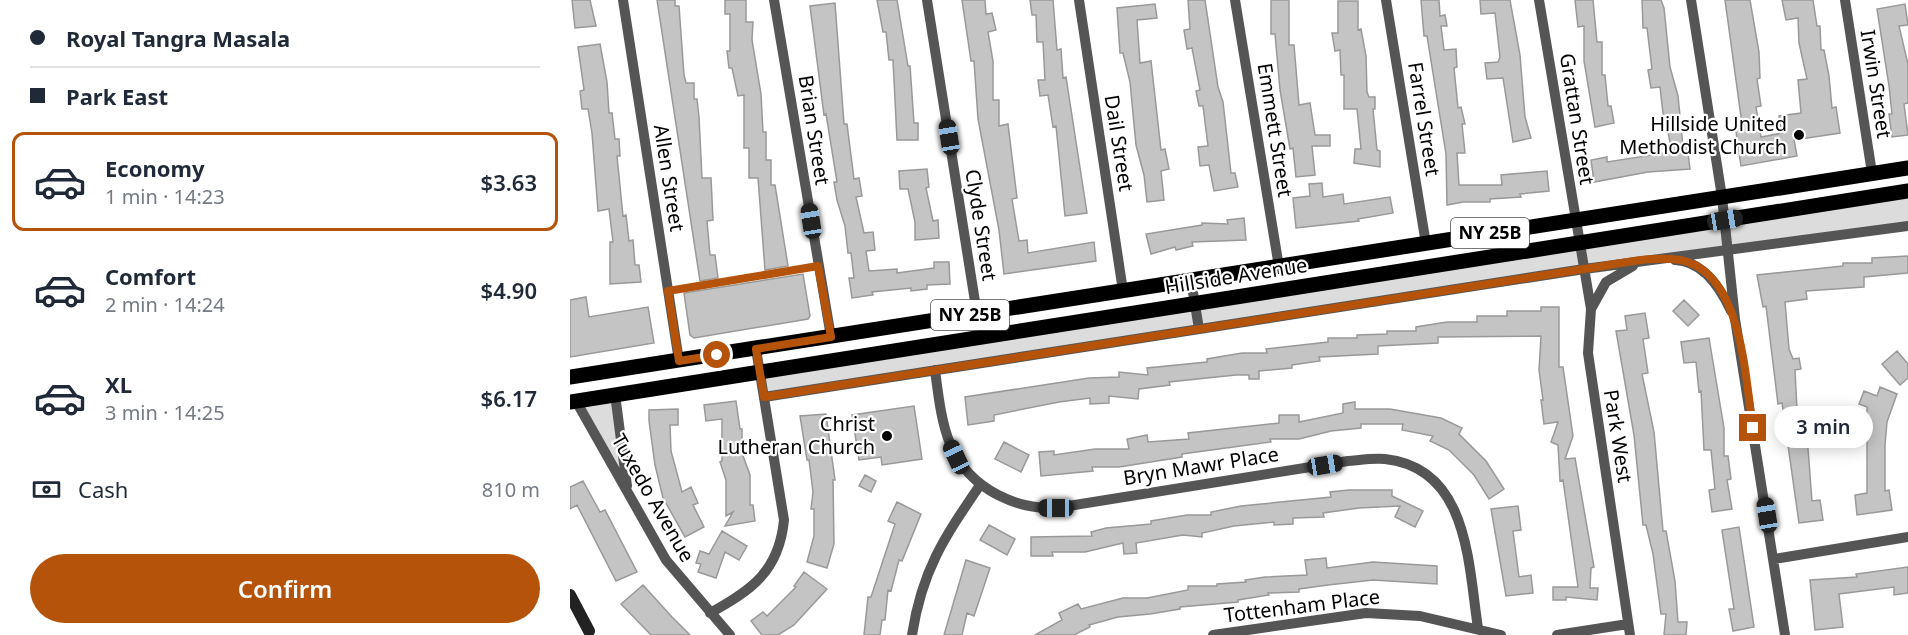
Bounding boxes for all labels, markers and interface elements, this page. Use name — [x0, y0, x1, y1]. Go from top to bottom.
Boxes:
text: Royal Tangra Masala — [66, 23, 290, 53]
street label: Irwin Street — [1855, 28, 1898, 140]
street label: Grattan Street — [1554, 51, 1601, 187]
street label: Farrel Street — [1402, 60, 1447, 178]
street label: Emmett Street — [1252, 61, 1299, 199]
street label: Brian Street — [792, 73, 837, 187]
text: Park East — [66, 81, 168, 111]
street label: Dail Street — [1099, 93, 1140, 193]
place label: Hillside United Methodist Church — [1619, 110, 1787, 160]
car — [937, 118, 961, 156]
street label: Allen Street — [648, 123, 691, 233]
marker: Hillside United Methodist Church — [1792, 128, 1806, 142]
text: Economy — [105, 153, 204, 183]
icon: car — [33, 155, 87, 209]
text: $3.63 — [481, 167, 537, 197]
street label: Clyde Street — [959, 167, 1004, 283]
text: 1 min · 14:23 — [105, 183, 225, 210]
car — [799, 202, 823, 240]
car — [1706, 208, 1744, 232]
road number: NY 25B — [1451, 218, 1529, 248]
street label: Hillside Avenue — [1163, 251, 1309, 300]
text: Comfort — [105, 261, 196, 291]
icon: car — [33, 263, 87, 317]
text: $4.90 — [481, 275, 537, 305]
text: 2 min · 14:24 — [105, 291, 225, 318]
road number: NY 25B — [931, 300, 1009, 330]
route start — [703, 341, 730, 368]
text: XL — [105, 369, 132, 399]
icon: car — [33, 371, 87, 425]
text: $6.17 — [481, 383, 537, 413]
street label: Park West — [1598, 388, 1639, 484]
text: 3 min · 14:25 — [105, 399, 225, 426]
callout: 3 min — [1774, 407, 1873, 449]
place label: Christ Lutheran Church — [717, 410, 875, 460]
text: 3 min — [1796, 413, 1851, 440]
route end — [1739, 414, 1766, 441]
street label: Tuxedo Avenue — [606, 429, 701, 567]
marker: Christ Lutheran Church — [880, 429, 894, 443]
car — [940, 437, 972, 477]
street label: Bryn Mawr Place — [1121, 440, 1281, 491]
car — [1306, 453, 1344, 477]
icon: cash — [30, 473, 63, 506]
text: Cash — [78, 474, 128, 504]
text: 810 m — [482, 476, 540, 503]
car — [1755, 496, 1779, 534]
car — [1038, 499, 1074, 517]
button: Confirm — [30, 554, 540, 623]
street label: Tottenham Place — [1223, 583, 1381, 628]

